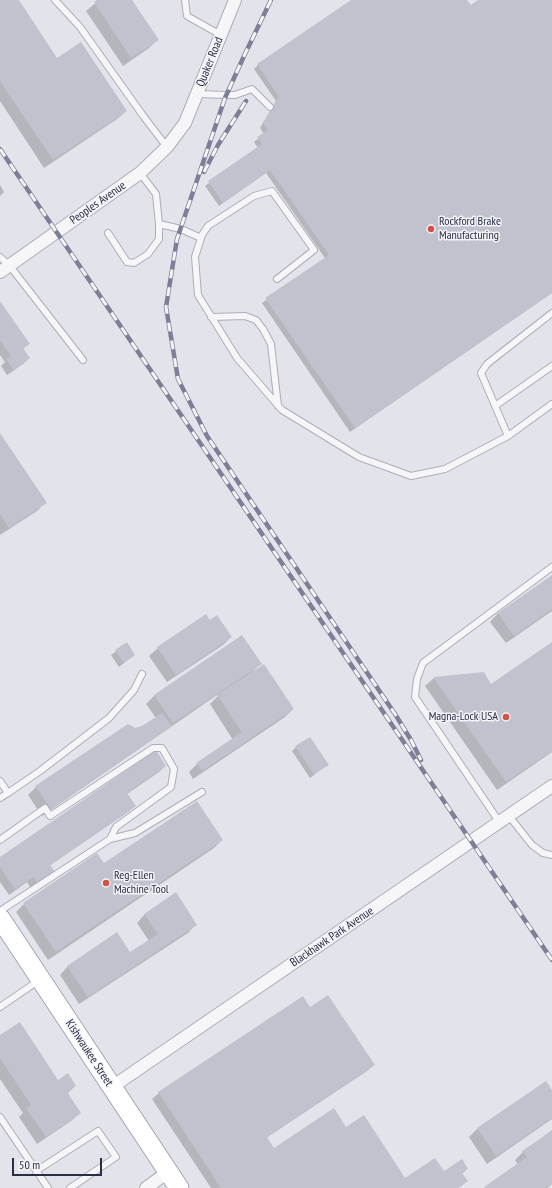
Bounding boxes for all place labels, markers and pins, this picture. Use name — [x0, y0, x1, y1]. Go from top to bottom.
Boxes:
place label: Rockford Brake Manufacturing — [439, 215, 501, 243]
marker: Rockford Brake Manufacturing — [426, 224, 436, 234]
place label: Magna-Lock USA — [429, 710, 498, 724]
marker: Magna-Lock USA — [501, 712, 511, 722]
place label: Reg-Ellen Machine Tool — [114, 869, 169, 897]
marker: Reg-Ellen Machine Tool — [101, 878, 111, 888]

